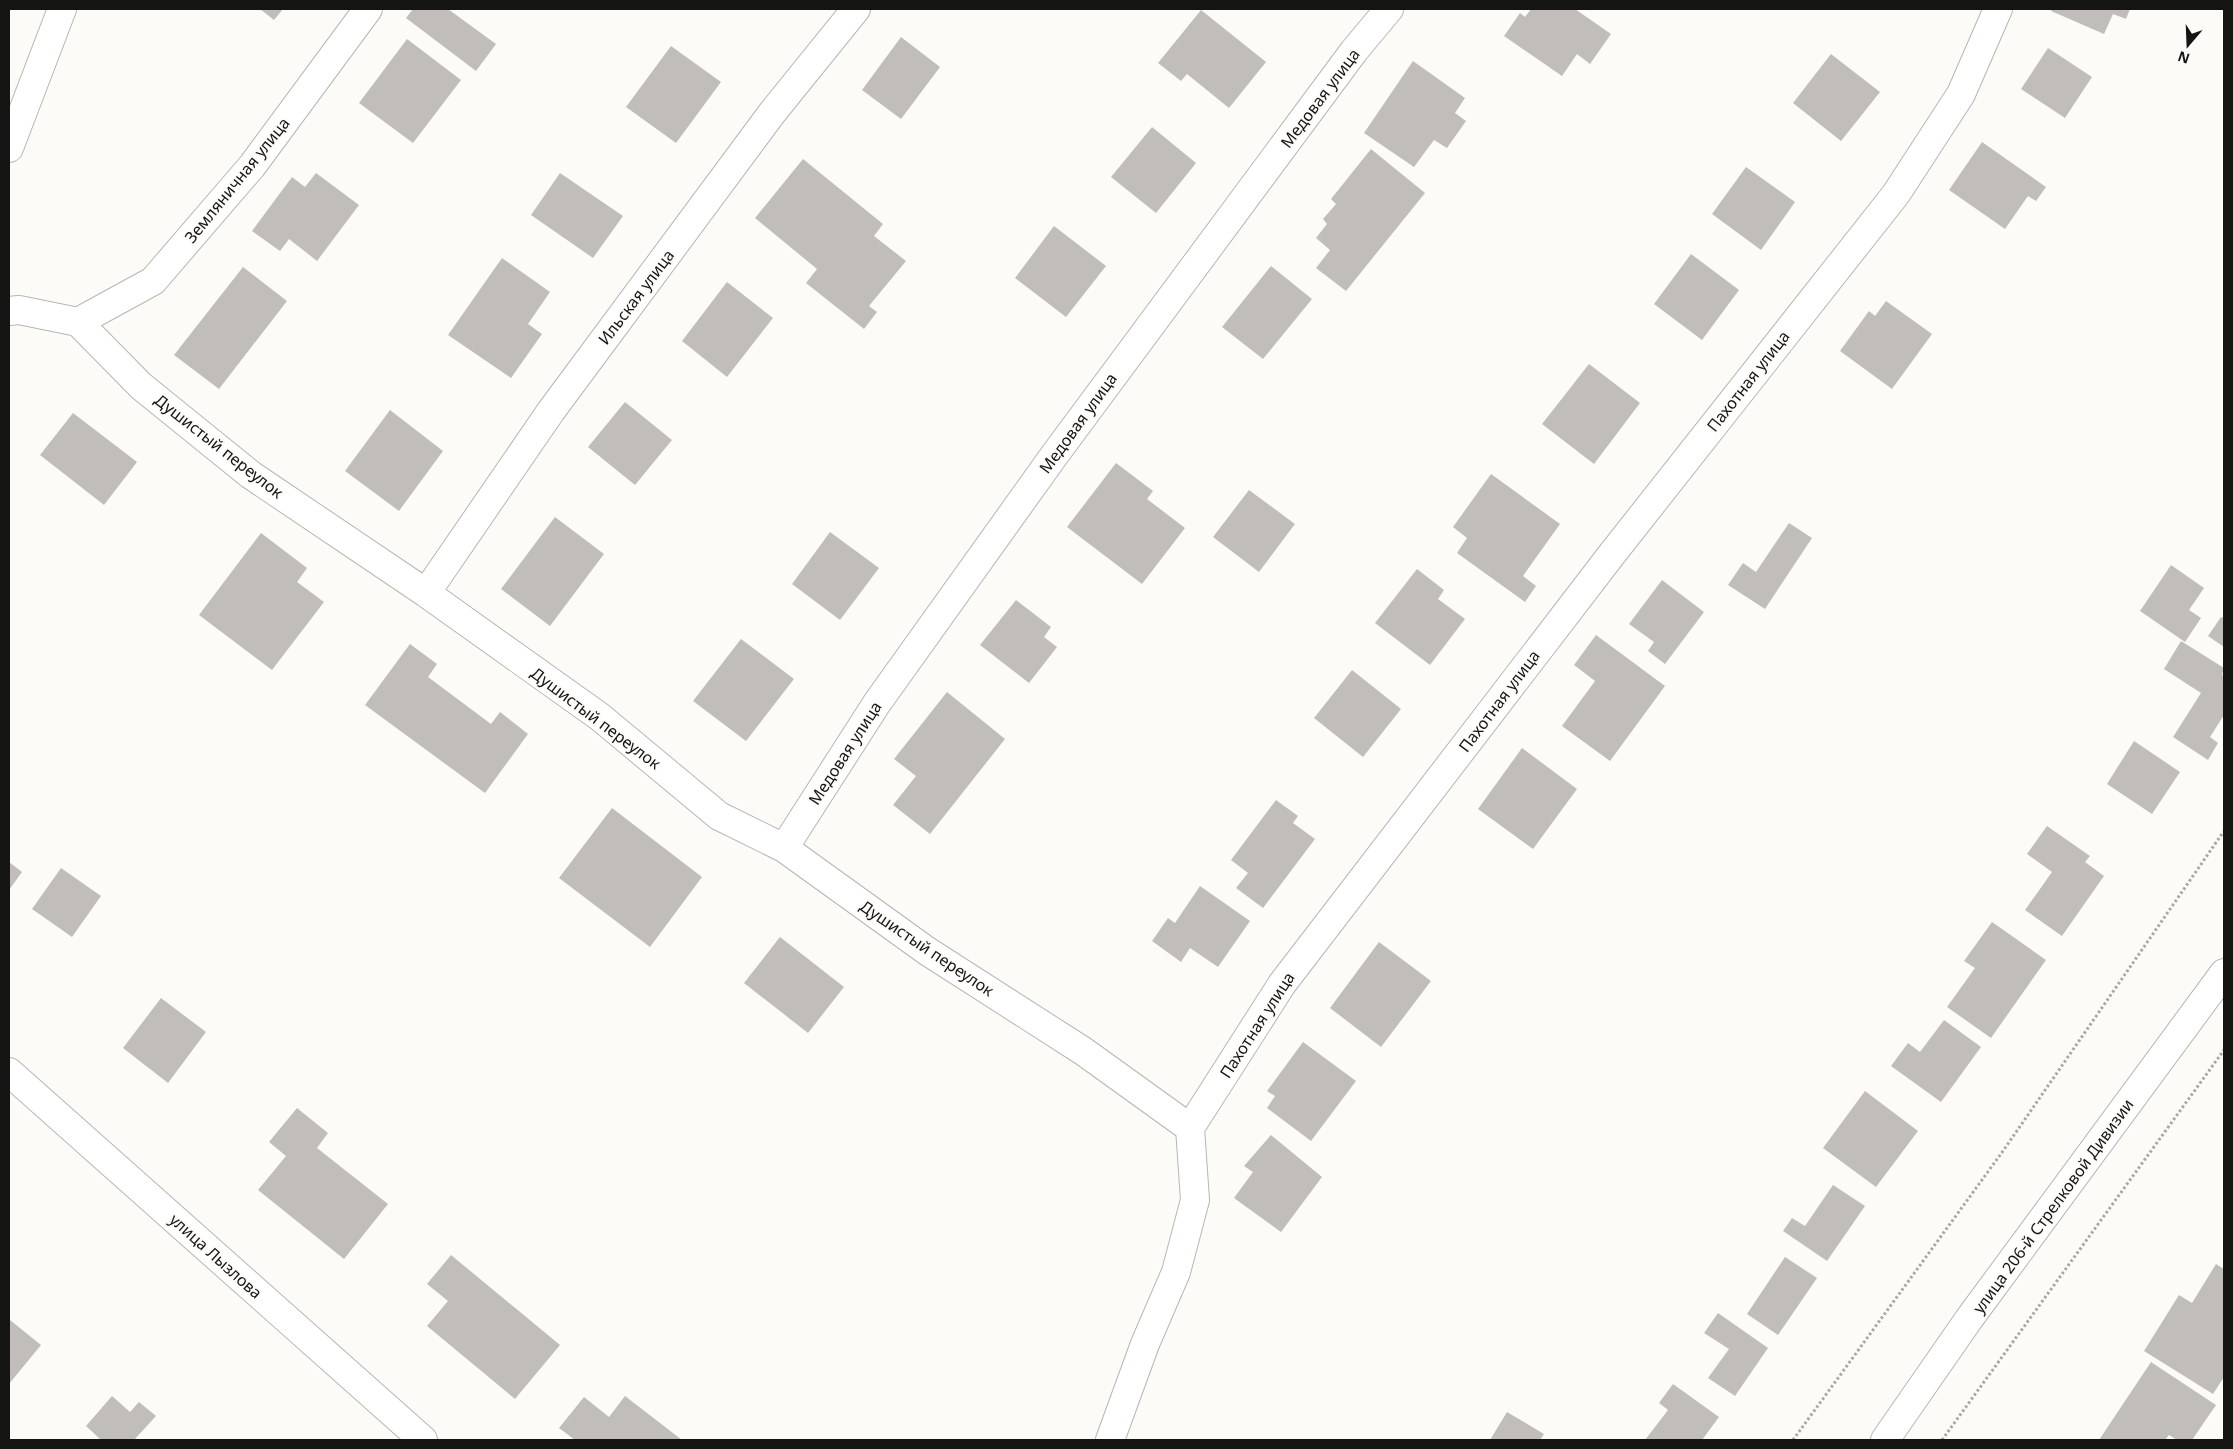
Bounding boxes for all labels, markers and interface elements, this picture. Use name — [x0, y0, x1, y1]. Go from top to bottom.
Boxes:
north arrow — [2163, 20, 2213, 70]
street label: Медовая улица — [1275, 44, 1365, 152]
text: N — [2175, 47, 2192, 69]
street label: Земляничная улица — [179, 113, 295, 247]
street label: Ильская улица — [593, 245, 679, 349]
street label: Пахотная улица — [1702, 326, 1794, 436]
street label: Медовая улица — [1034, 368, 1122, 478]
street label: Душистый переулок — [150, 389, 288, 503]
street label: Пахотная улица — [1453, 645, 1545, 757]
street label: Душистый переулок — [527, 662, 666, 774]
street label: Медовая улица — [803, 697, 887, 809]
street label: Душистый переулок — [856, 895, 999, 1001]
street label: Пахотная улица — [1214, 968, 1300, 1082]
street label: улица 206-й Стрелковой Дивизии — [1968, 1094, 2138, 1318]
street label: улица Лызлова — [165, 1209, 267, 1303]

